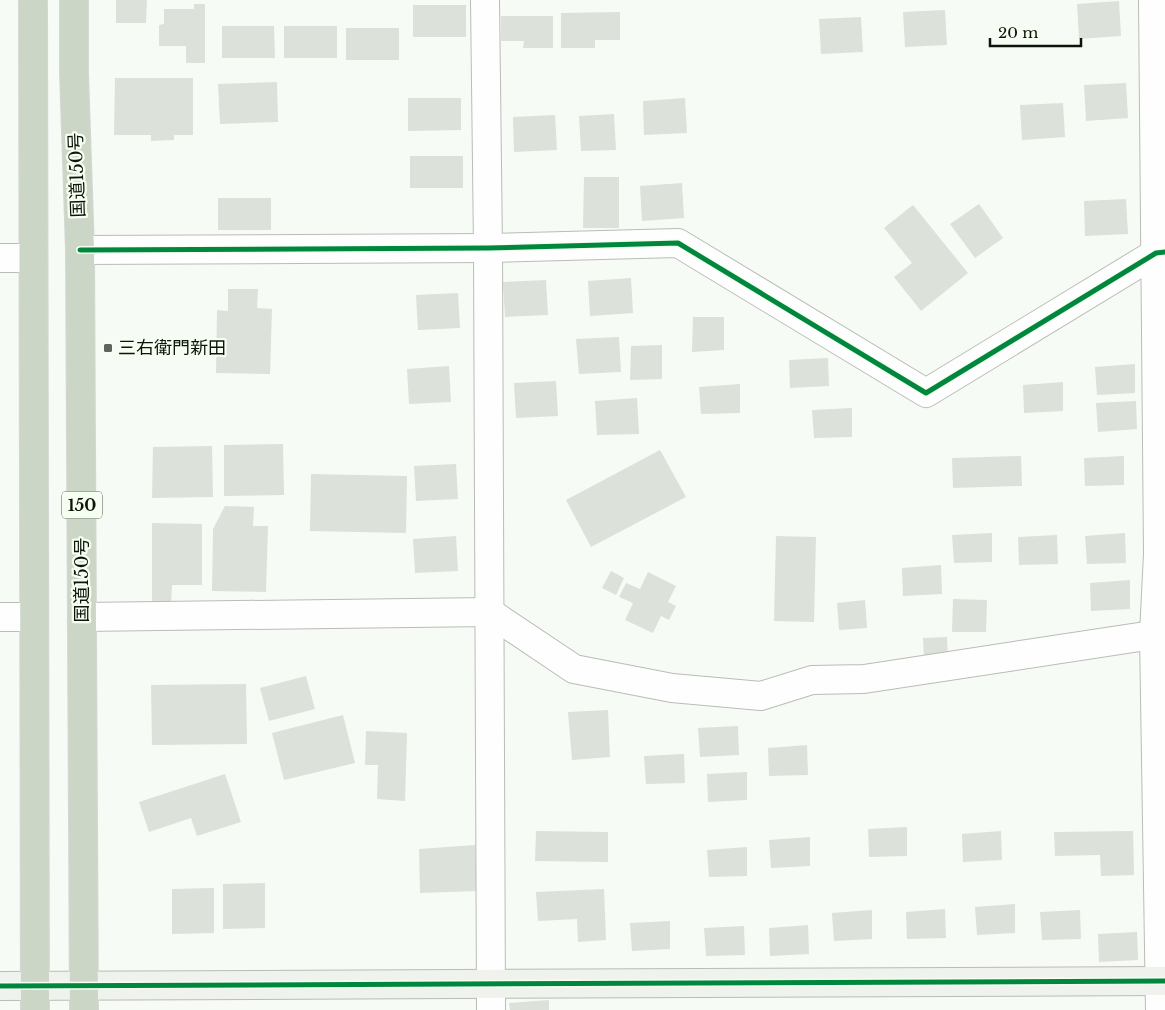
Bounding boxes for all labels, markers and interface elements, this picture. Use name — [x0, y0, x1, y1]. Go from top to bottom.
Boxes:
scale bar — [990, 15, 1081, 47]
text: 20 m — [998, 23, 1038, 42]
street label: 国道150号 — [65, 132, 89, 218]
place label: 三右衛門新田 — [118, 337, 226, 359]
marker: 三右衛門新田 — [102, 342, 114, 354]
road number: 150 — [62, 492, 102, 518]
street label: 国道150号 — [71, 537, 93, 623]

